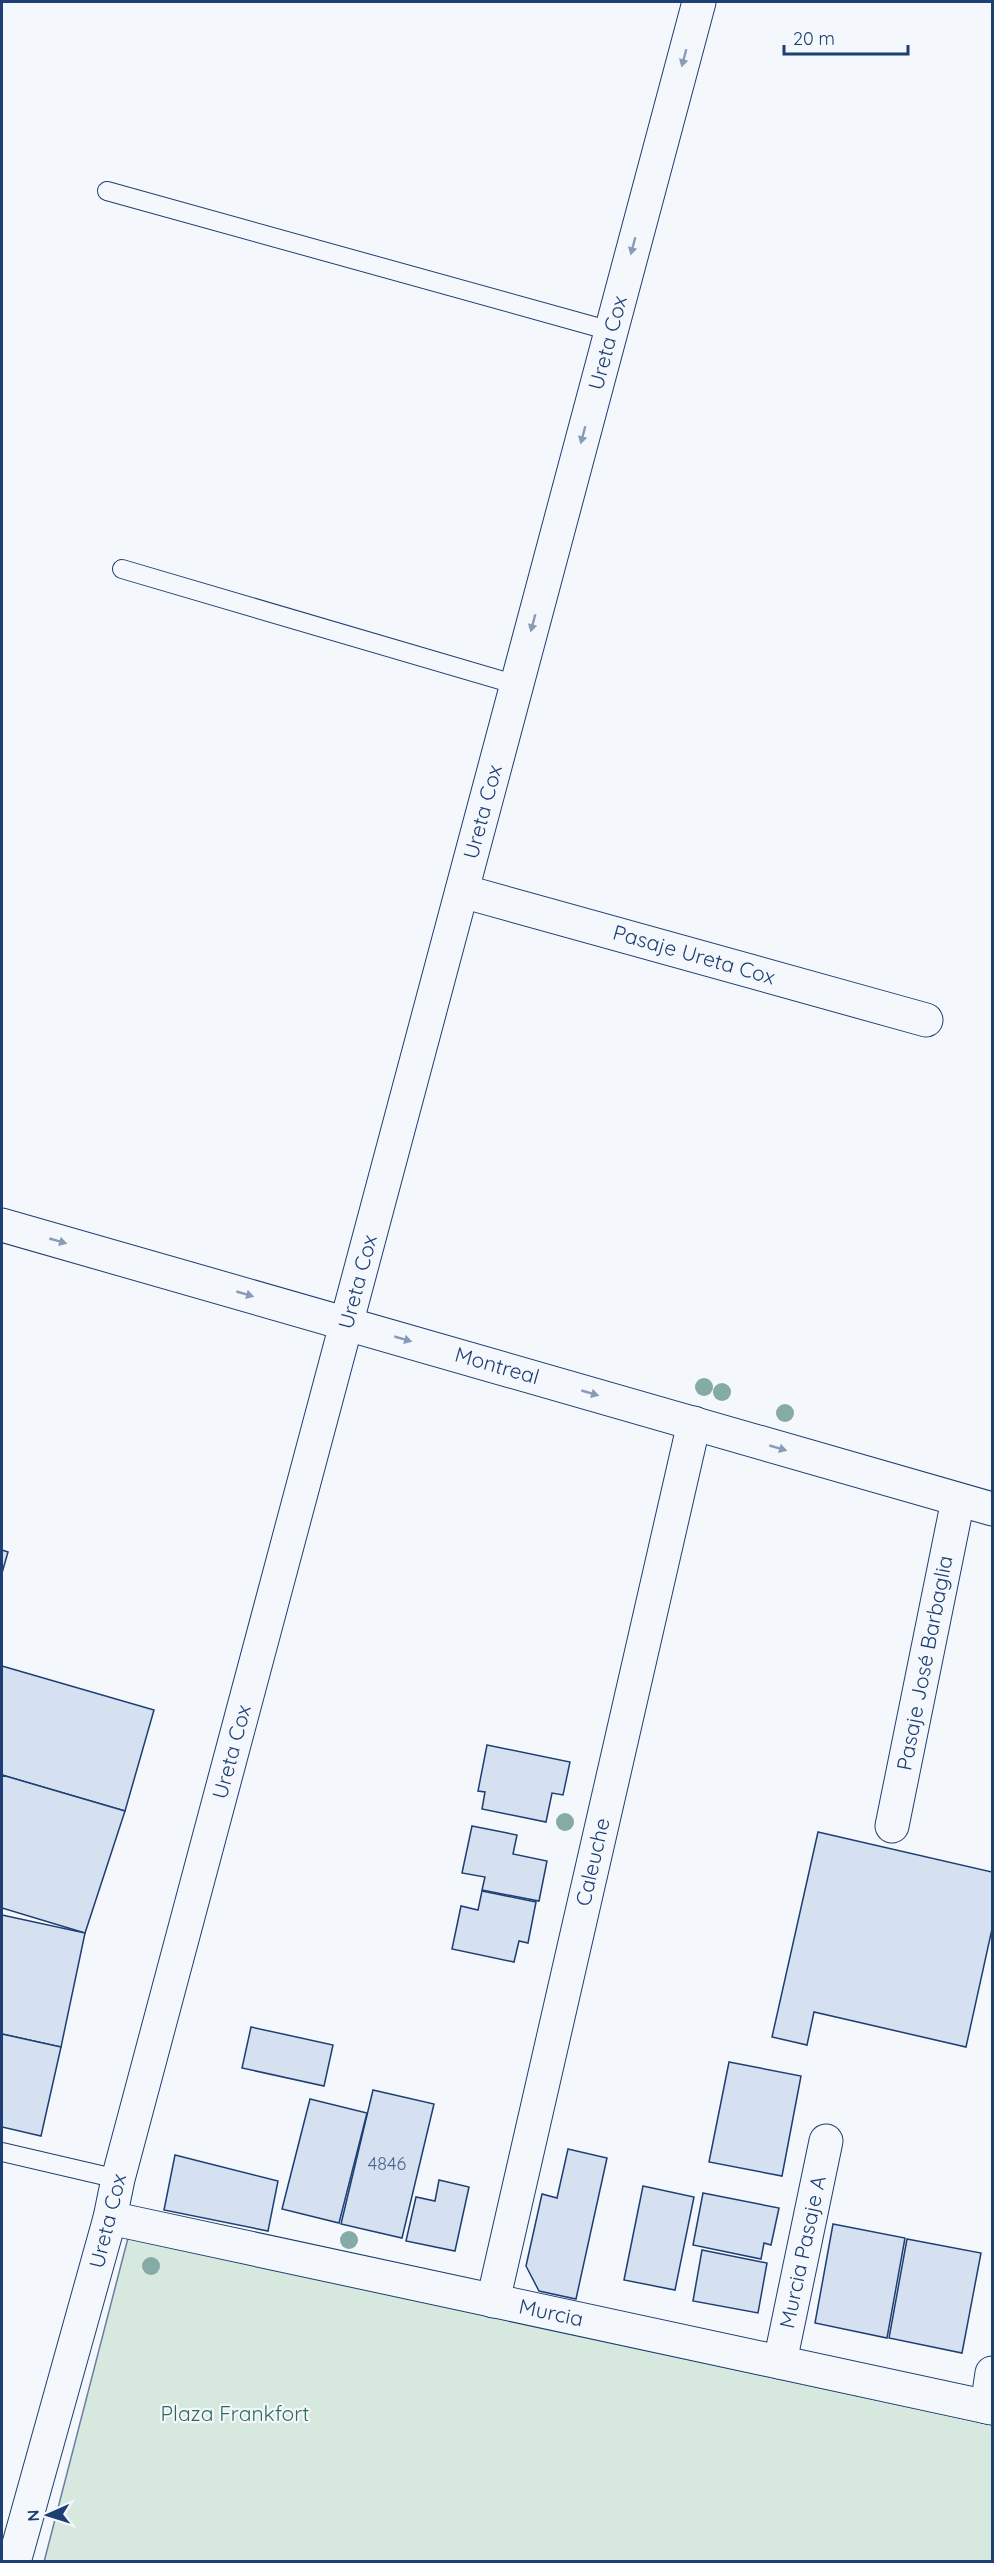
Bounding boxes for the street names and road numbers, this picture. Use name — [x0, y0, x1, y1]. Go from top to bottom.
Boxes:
street label: Ureta Cox — [582, 293, 632, 393]
street label: Ureta Cox — [457, 762, 507, 862]
street label: Pasaje Ureta Cox — [610, 918, 778, 990]
street label: Ureta Cox — [332, 1232, 382, 1332]
street label: Montreal — [452, 1341, 542, 1389]
street label: Pasaje José Barbaglia — [890, 1553, 958, 1772]
street label: Ureta Cox — [206, 1702, 256, 1802]
street label: Caleuche — [569, 1815, 615, 1908]
street label: Ureta Cox — [83, 2171, 131, 2271]
street label: Murcia Pasaje A — [773, 2173, 831, 2331]
street label: Murcia — [517, 2293, 586, 2331]

